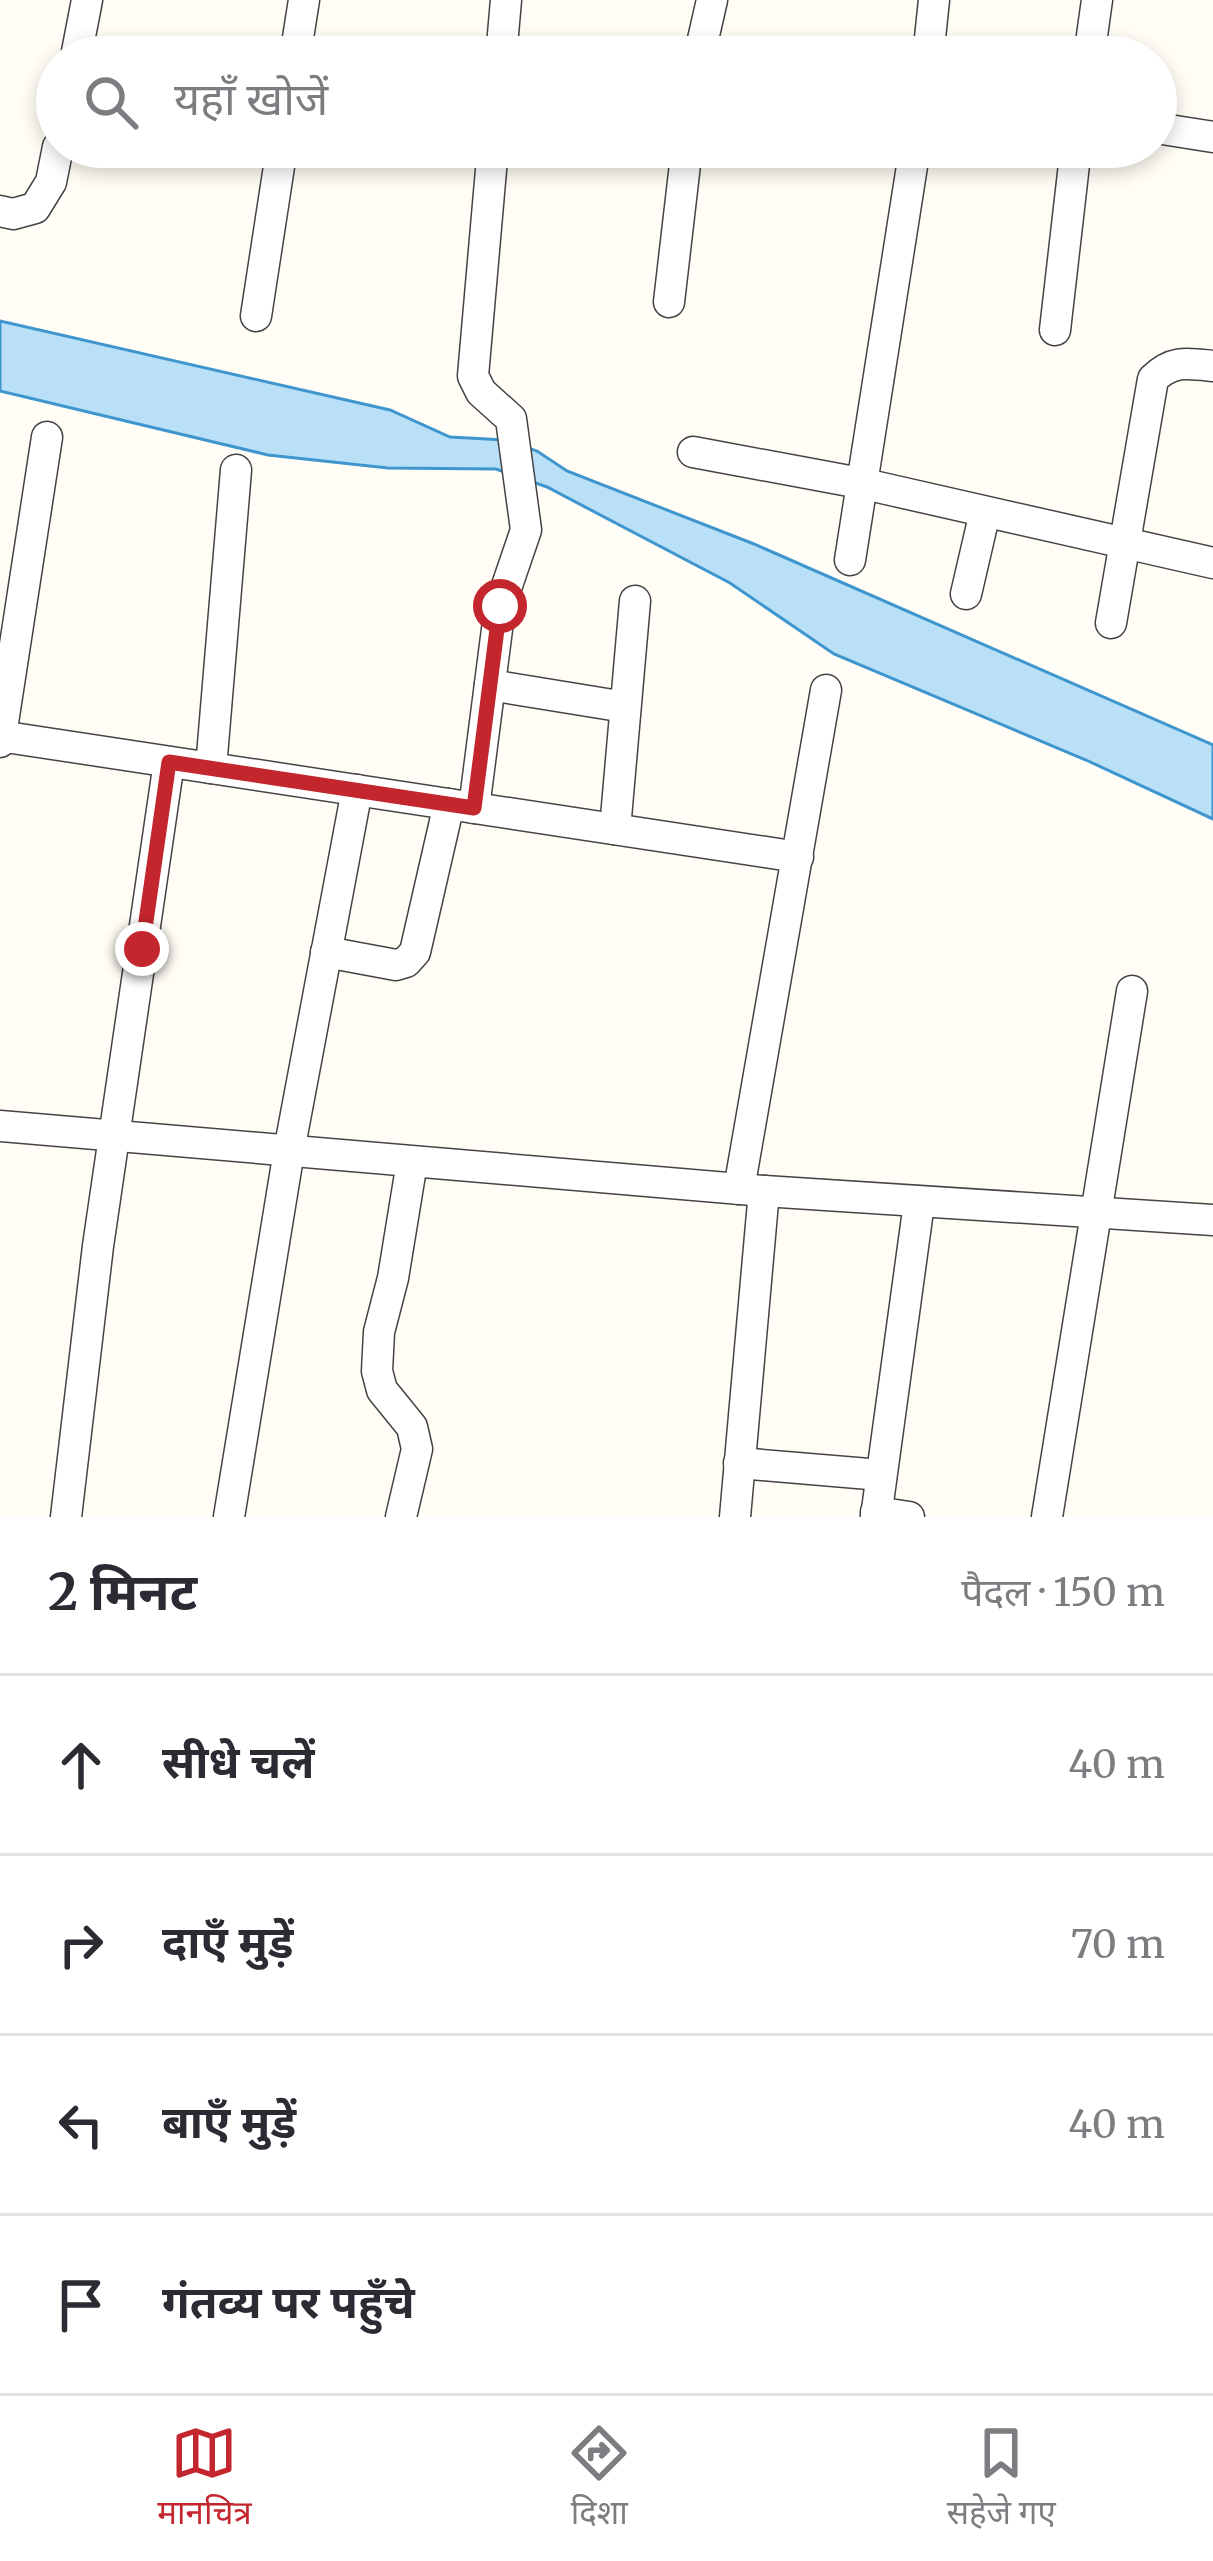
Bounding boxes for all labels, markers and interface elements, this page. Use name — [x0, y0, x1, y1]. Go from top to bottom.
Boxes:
search box — [36, 36, 1177, 168]
icon: search — [78, 69, 144, 135]
text: यहाँ खोजें — [174, 71, 328, 127]
route start — [473, 579, 527, 633]
route end — [115, 922, 169, 976]
text: 2 मिनट — [48, 1560, 197, 1624]
text: पैदल · 150 m — [961, 1568, 1165, 1617]
icon: ahead — [48, 1732, 114, 1798]
text: सीधे चलें — [162, 1734, 315, 1790]
text: 40 m — [1068, 1740, 1165, 1789]
icon: right — [48, 1912, 114, 1978]
text: दाएँ मुड़ें — [162, 1914, 294, 1970]
text: 70 m — [1071, 1920, 1165, 1969]
icon: left — [48, 2092, 114, 2158]
text: बाएँ मुड़ें — [162, 2094, 296, 2150]
text: 40 m — [1068, 2100, 1165, 2149]
icon: arrive — [48, 2272, 114, 2338]
text: गंतव्य पर पहुँचे — [162, 2274, 415, 2330]
tab: मानचित्र — [157, 2420, 252, 2537]
tab: दिशा — [566, 2420, 632, 2537]
tab: सहेजे गए — [947, 2420, 1056, 2537]

